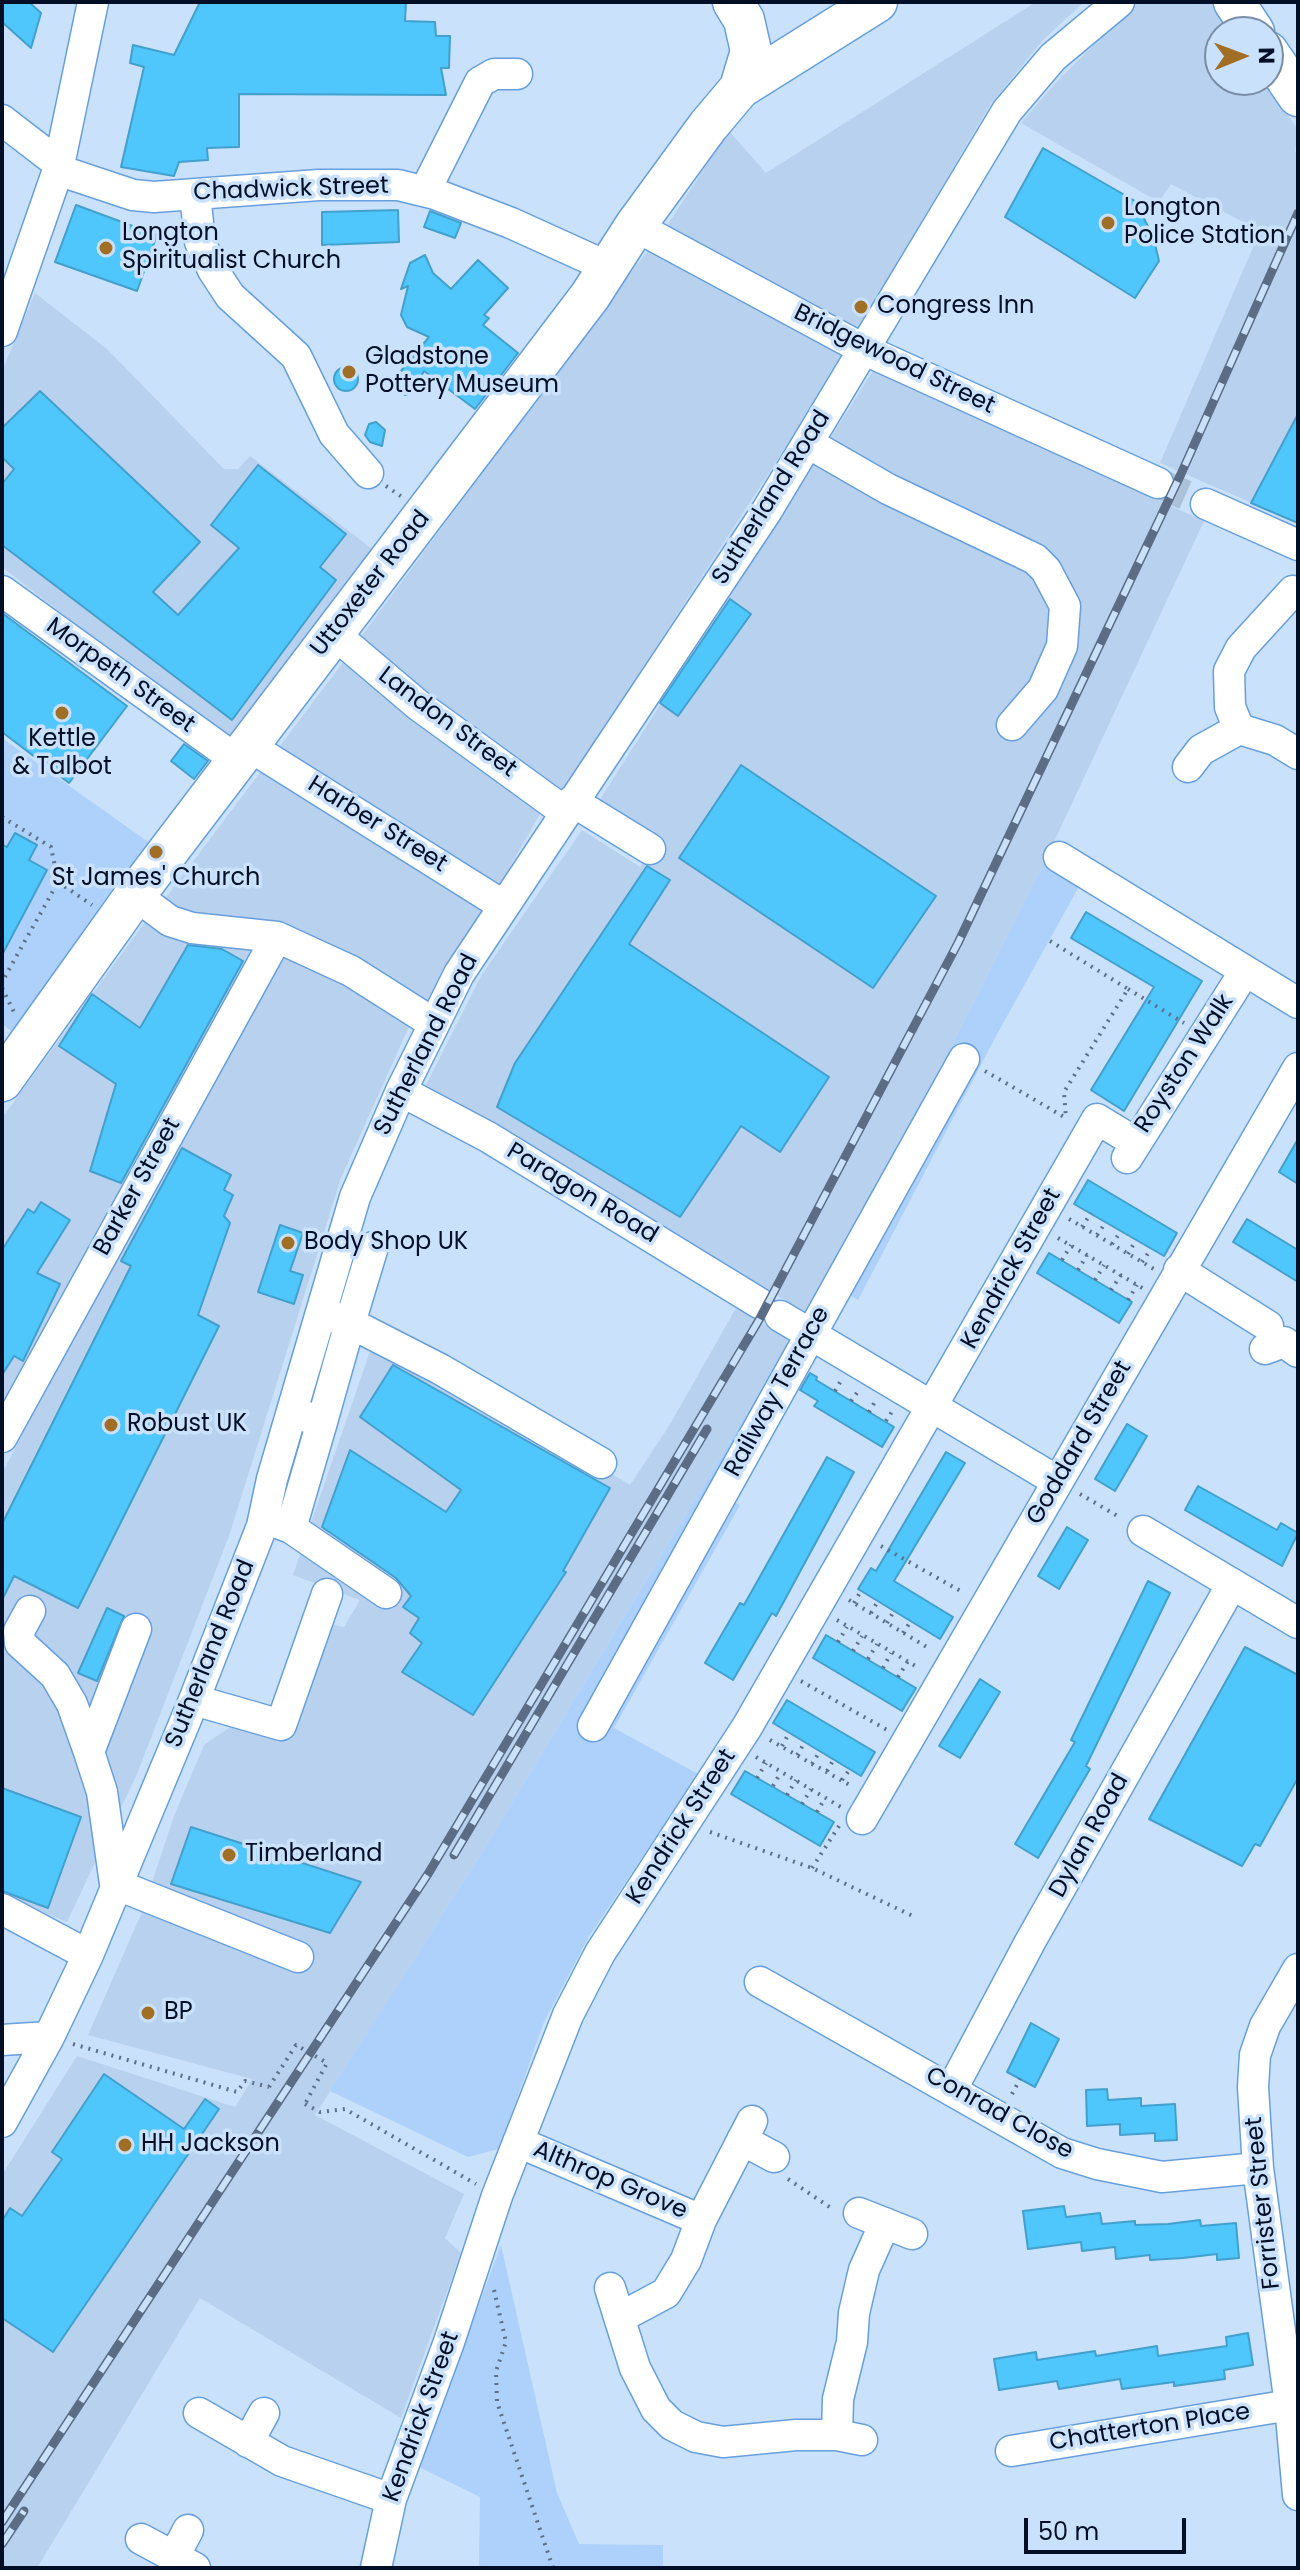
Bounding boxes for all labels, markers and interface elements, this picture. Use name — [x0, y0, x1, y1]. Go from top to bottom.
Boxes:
north arrow — [1204, 16, 1284, 96]
text: N — [1251, 47, 1282, 64]
street label: Chadwick Street — [193, 172, 389, 208]
place label: Longton Police Station — [1124, 195, 1285, 251]
marker: Longton Police Station — [1099, 214, 1117, 232]
place label: Longton Spiritualist Church — [122, 220, 341, 276]
marker: Longton Spiritualist Church — [97, 239, 115, 257]
place label: Congress Inn — [877, 293, 1034, 321]
marker: Congress Inn — [852, 298, 870, 316]
street label: Bridgewood Street — [789, 299, 999, 421]
place label: Gladstone Pottery Museum — [365, 344, 559, 400]
marker: Gladstone Pottery Museum — [340, 363, 358, 381]
street label: Sutherland Road — [707, 406, 837, 590]
street label: Uttoxeter Road — [305, 505, 437, 663]
street label: Morpeth Street — [40, 612, 200, 740]
street label: Landon Street — [372, 662, 522, 784]
marker: Kettle & Talbot — [53, 704, 71, 722]
place label: Kettle & Talbot — [12, 726, 112, 782]
street label: Harber Street — [302, 771, 452, 879]
marker: St James' Church — [147, 843, 165, 861]
place label: St James' Church — [52, 865, 260, 893]
street label: Sutherland Road — [369, 949, 485, 1141]
street label: Royston Walk — [1129, 989, 1241, 1139]
street label: Barker Street — [88, 1113, 188, 1261]
street label: Paragon Road — [501, 1138, 663, 1250]
street label: Kendrick Street — [956, 1184, 1068, 1354]
place label: Body Shop UK — [304, 1229, 468, 1257]
marker: Body Shop UK — [279, 1234, 297, 1252]
street label: Railway Terrace — [719, 1302, 837, 1482]
street label: Goddard Street — [1021, 1356, 1139, 1530]
place label: Robust UK — [127, 1411, 247, 1439]
marker: Robust UK — [102, 1416, 120, 1434]
street label: Sutherland Road — [160, 1556, 262, 1752]
street label: Kendrick Street — [621, 1744, 743, 1910]
street label: Dylan Road — [1044, 1769, 1136, 1903]
place label: Timberland — [245, 1841, 382, 1869]
marker: Timberland — [220, 1846, 238, 1864]
place label: BP — [164, 1999, 193, 2027]
marker: BP — [139, 2004, 157, 2022]
street label: Conrad Close — [920, 2062, 1078, 2166]
street label: Forrister Street — [1241, 2115, 1287, 2291]
place label: HH Jackson — [141, 2131, 280, 2159]
marker: HH Jackson — [116, 2136, 134, 2154]
street label: Althrop Grove — [529, 2136, 691, 2226]
street label: Kendrick Street — [378, 2328, 466, 2506]
street label: Chatterton Place — [1048, 2398, 1252, 2458]
scale bar — [1028, 2502, 1190, 2552]
text: 50 m — [1038, 2515, 1099, 2548]

